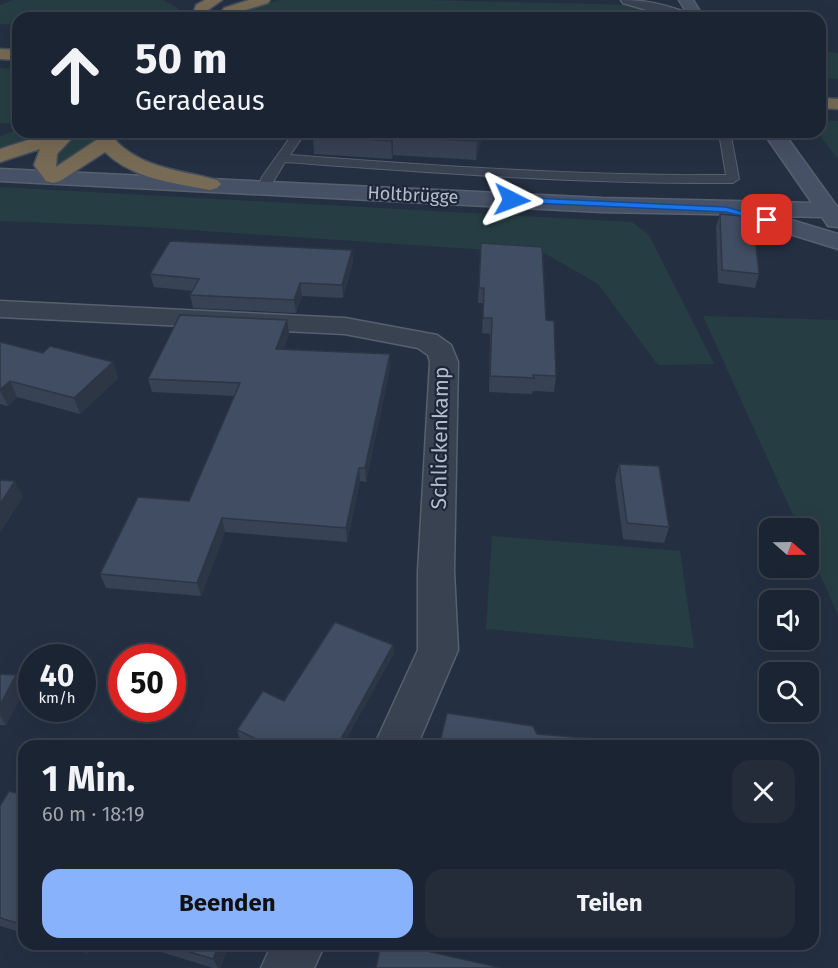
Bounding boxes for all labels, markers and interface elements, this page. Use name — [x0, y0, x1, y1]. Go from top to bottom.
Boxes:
text: 50 m — [135, 34, 228, 84]
icon: ahead — [36, 36, 114, 114]
text: Geradeaus — [135, 85, 265, 117]
position arrow — [480, 168, 544, 232]
street label: Holtbrügge — [367, 182, 459, 208]
pin — [741, 194, 792, 245]
icon: arrive — [750, 203, 783, 236]
street label: Schlickenkamp — [426, 367, 454, 509]
north arrow — [759, 518, 819, 578]
map controls — [759, 518, 819, 722]
button: sound — [759, 590, 819, 650]
speed limit sign: 50 — [108, 644, 186, 722]
text: 40 — [40, 658, 74, 694]
button: search — [759, 662, 819, 722]
text: km/h — [38, 689, 76, 707]
text: 1 Min. — [42, 757, 135, 801]
button: close — [732, 760, 795, 823]
text: 60 m · 18:19 — [42, 802, 145, 826]
button: Beenden — [42, 869, 413, 938]
button: Teilen — [425, 869, 795, 938]

